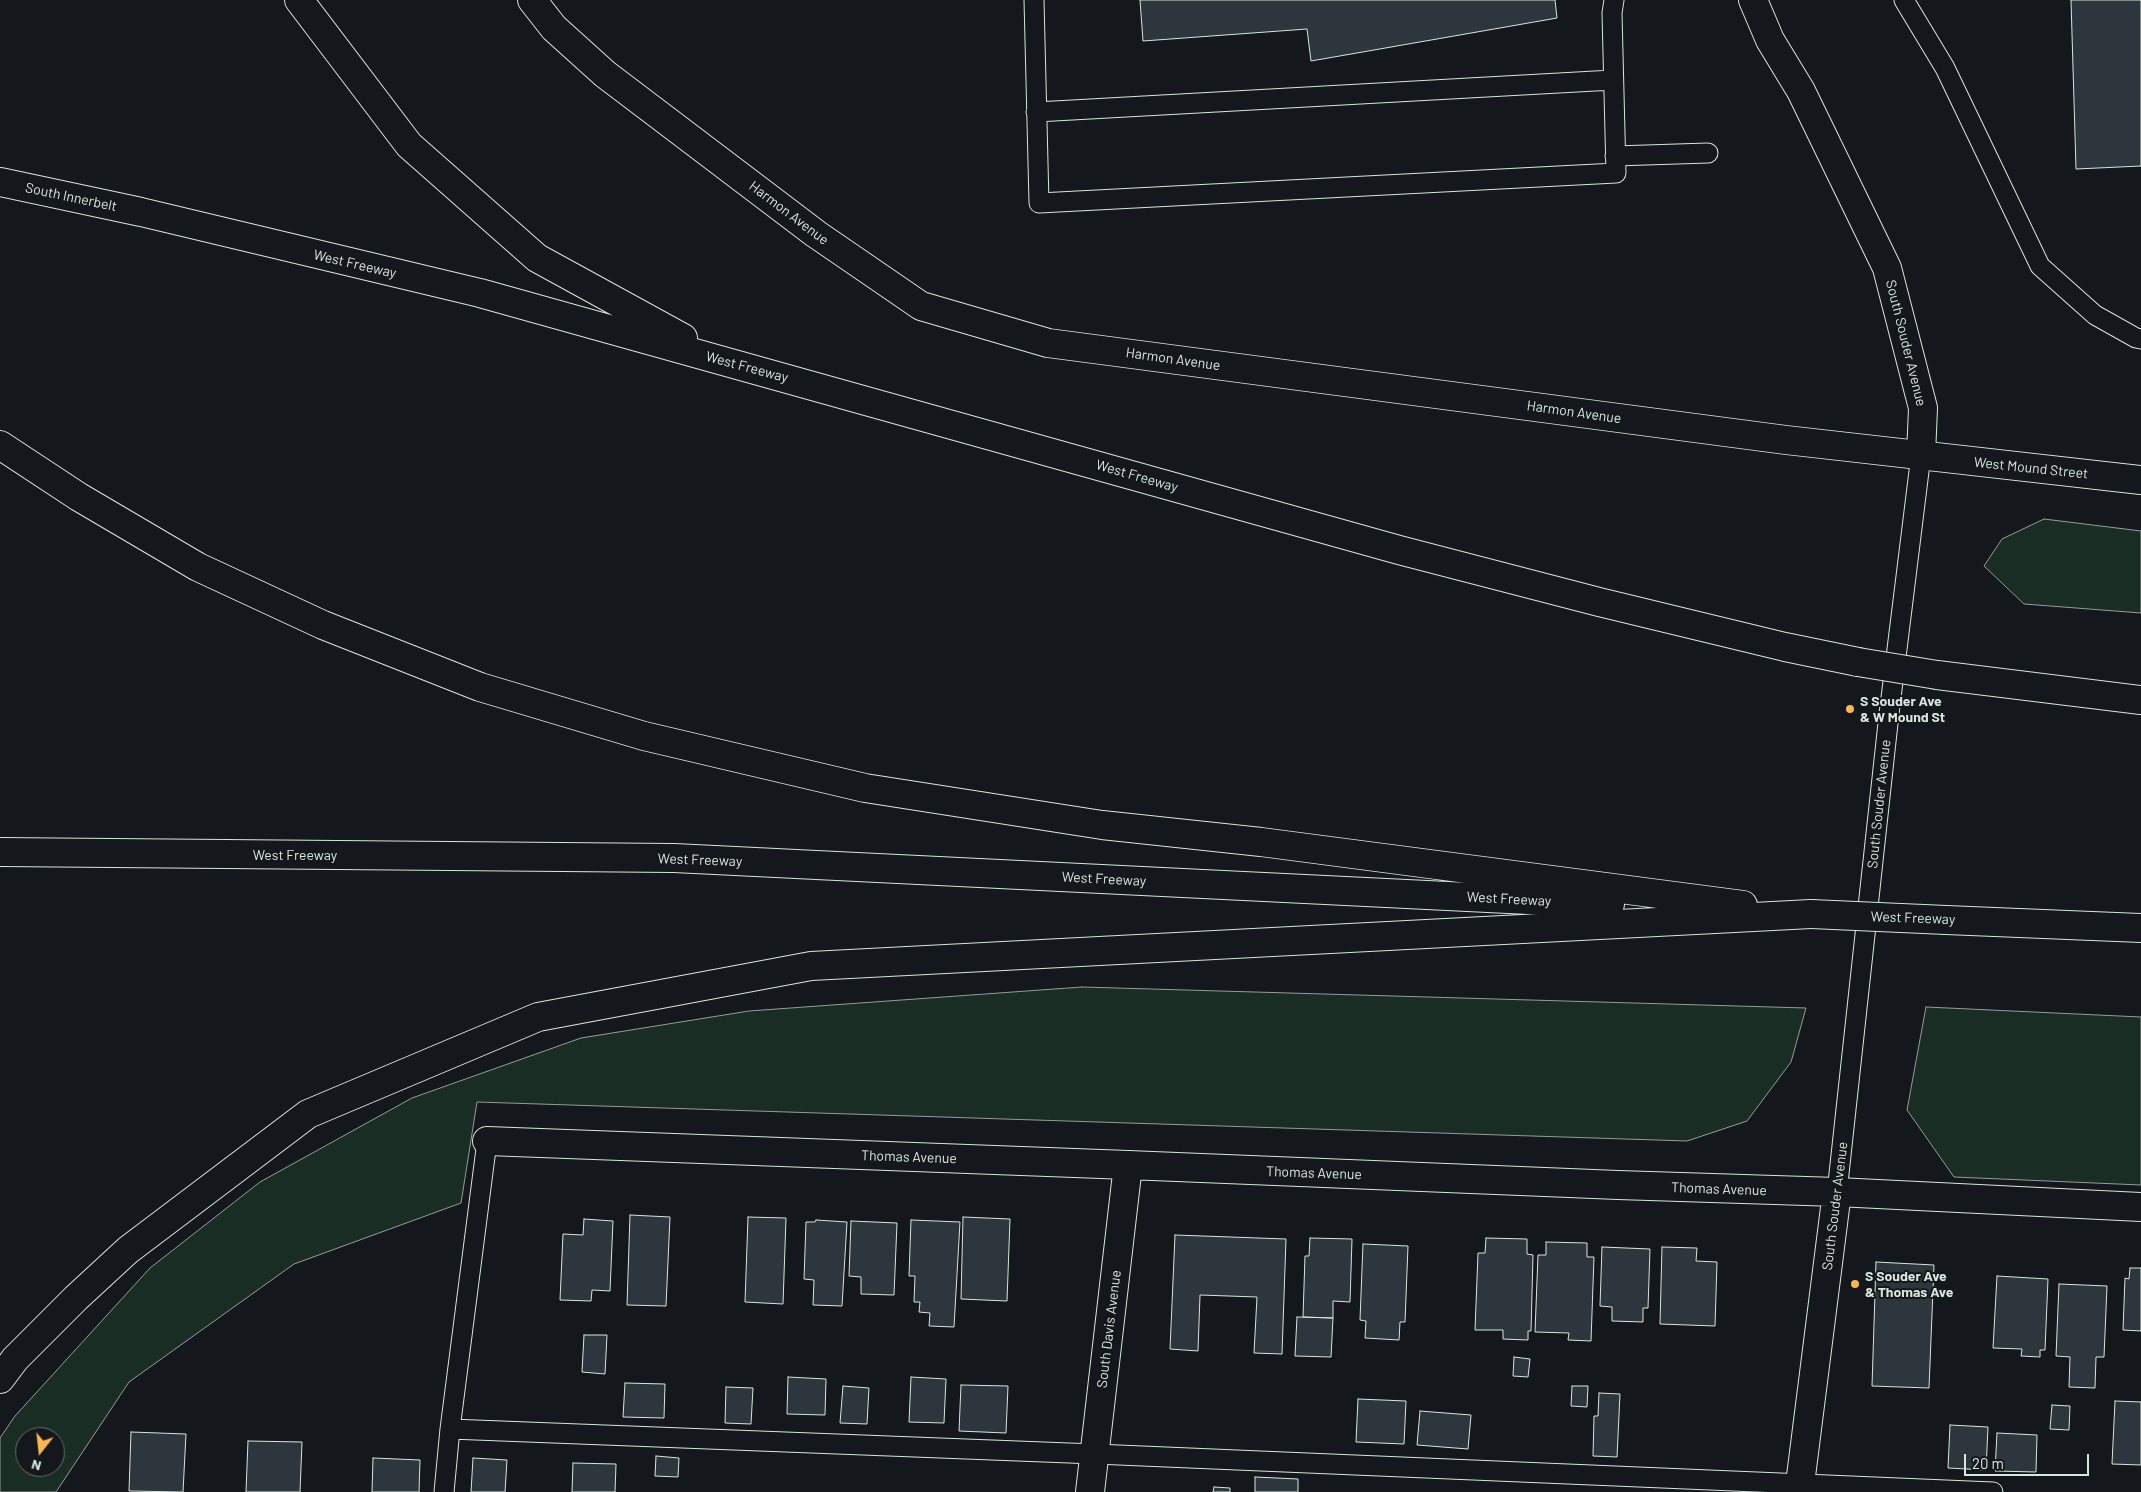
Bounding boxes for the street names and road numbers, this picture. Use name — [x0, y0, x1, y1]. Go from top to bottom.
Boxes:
street label: Harmon Avenue — [746, 178, 832, 248]
street label: South Innerbelt — [24, 179, 118, 215]
street label: West Freeway — [312, 246, 398, 282]
street label: South Souder Avenue — [1882, 278, 1930, 408]
street label: Harmon Avenue — [1125, 344, 1221, 374]
street label: West Freeway — [704, 348, 790, 386]
street label: Harmon Avenue — [1526, 397, 1622, 427]
street label: West Mound Street — [1973, 454, 2089, 482]
street label: West Freeway — [1094, 456, 1180, 496]
street label: South Souder Avenue — [1864, 739, 1894, 869]
street label: West Freeway — [253, 847, 337, 863]
street label: West Freeway — [657, 850, 743, 870]
street label: West Freeway — [1061, 868, 1147, 890]
street label: West Freeway — [1466, 888, 1552, 910]
street label: West Freeway — [1870, 908, 1956, 928]
street label: South Souder Avenue — [1819, 1141, 1851, 1271]
street label: Thomas Avenue — [861, 1147, 957, 1167]
street label: Thomas Avenue — [1266, 1163, 1362, 1183]
street label: Thomas Avenue — [1671, 1179, 1767, 1199]
street label: South Davis Avenue — [1093, 1269, 1125, 1389]

